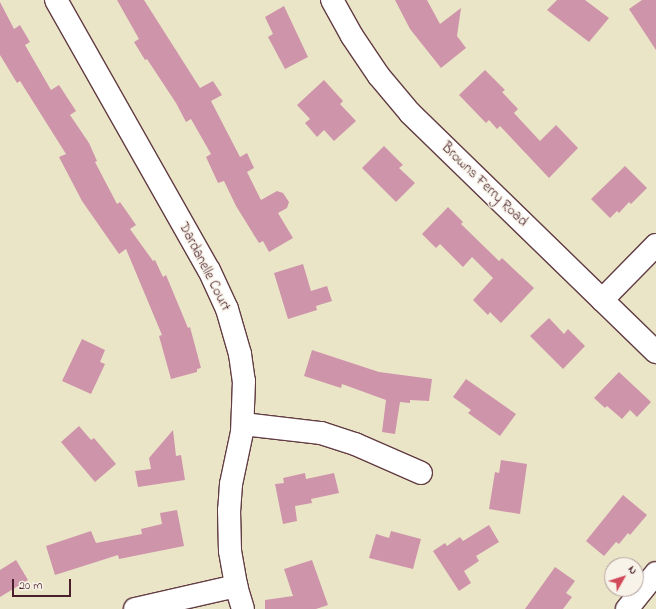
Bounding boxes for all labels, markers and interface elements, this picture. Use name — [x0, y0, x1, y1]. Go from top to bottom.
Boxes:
street label: Browns Ferry Road — [437, 140, 531, 230]
street label: Dardanelle Court — [174, 220, 234, 314]
north arrow — [604, 557, 644, 597]
text: N — [624, 562, 641, 578]
scale bar — [14, 571, 73, 597]
text: 20 m — [19, 577, 42, 595]

